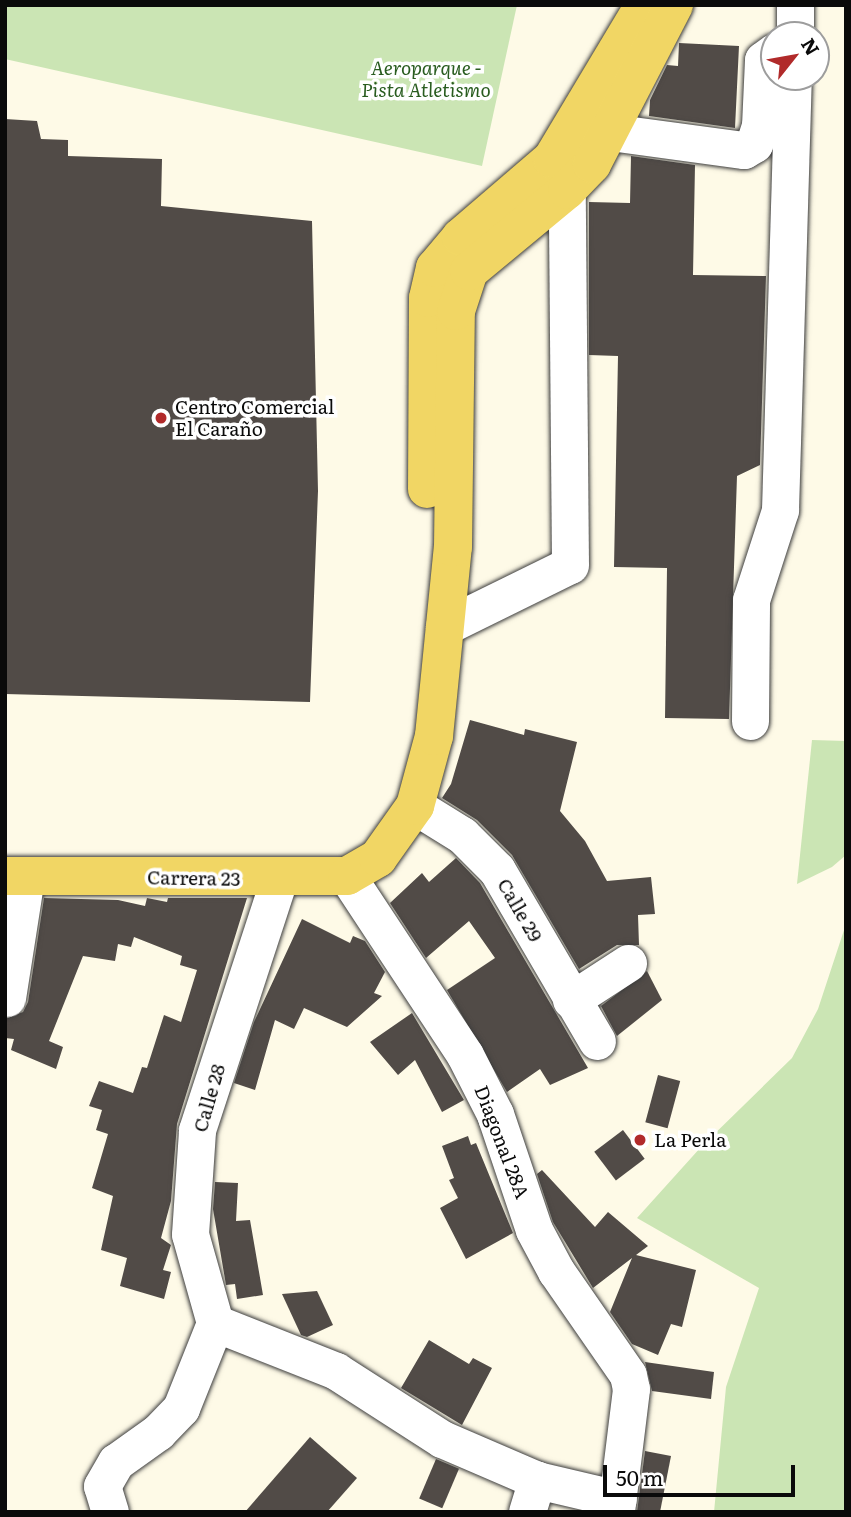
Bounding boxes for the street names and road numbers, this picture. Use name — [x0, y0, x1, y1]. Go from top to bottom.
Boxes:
street label: Carrera 23 — [147, 866, 241, 890]
street label: Calle 29 — [493, 874, 547, 946]
street label: Calle 28 — [188, 1061, 230, 1135]
street label: Diagonal 28A — [470, 1082, 534, 1202]

